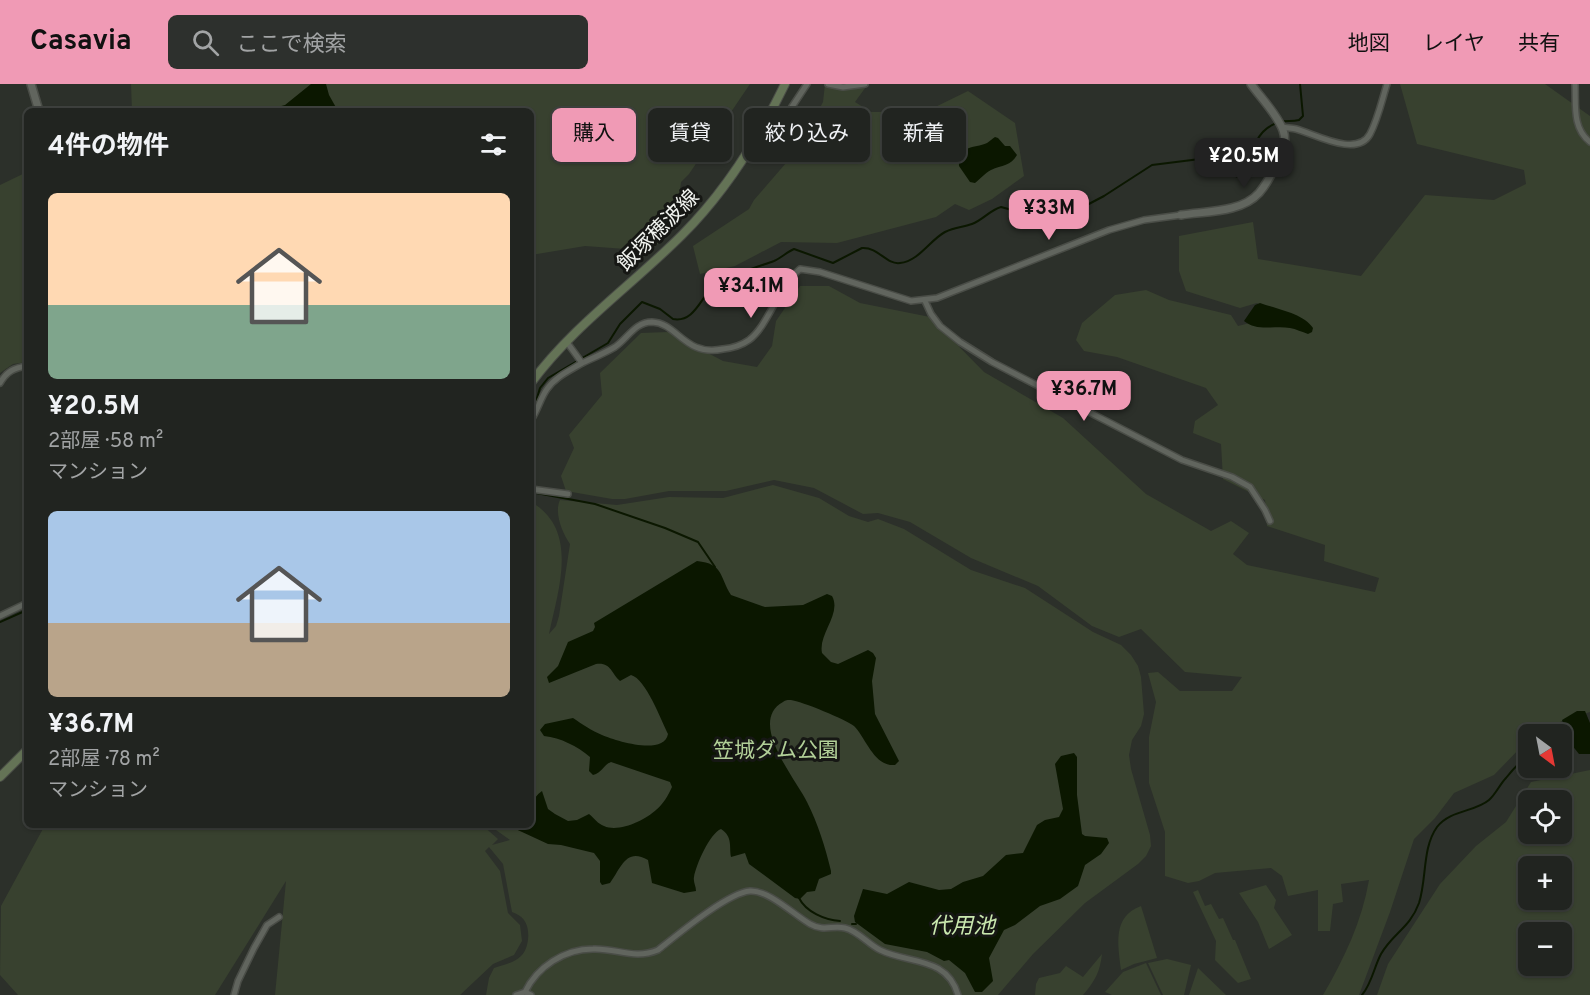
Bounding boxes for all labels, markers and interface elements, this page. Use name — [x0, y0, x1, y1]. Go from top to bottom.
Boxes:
search box — [168, 15, 588, 69]
text: Casavia — [30, 24, 132, 60]
icon: search — [189, 26, 222, 59]
text: 地図 — [1348, 31, 1390, 58]
text: レイヤ — [1423, 31, 1485, 58]
text: 共有 — [1518, 31, 1560, 58]
text: ここで検索 — [237, 32, 347, 59]
chip: 購入 — [552, 108, 636, 162]
chip: 賃貸 — [648, 108, 732, 162]
chip: 絞り込み — [744, 108, 870, 162]
chip: 新着 — [882, 108, 966, 162]
icon: filters — [477, 128, 510, 161]
text: 4件の物件 — [48, 131, 169, 164]
pin: ¥20.5M — [1195, 138, 1293, 189]
text: ¥20.5M — [1209, 144, 1279, 170]
street label: 飯塚穂波線 — [612, 184, 706, 278]
pin: ¥33M — [1013, 190, 1085, 241]
text: ¥33M — [1023, 196, 1075, 222]
icon: home — [225, 232, 333, 340]
pin: ¥34.1M — [702, 268, 800, 319]
text: ¥34.1M — [718, 274, 784, 300]
pin: ¥36.7M — [1035, 371, 1133, 422]
text: ¥36.7M — [1051, 377, 1117, 403]
text: ¥20.5M — [48, 391, 140, 424]
text: 2部屋 · 58 m² — [48, 429, 163, 455]
text: マンション — [48, 460, 148, 486]
icon: home — [225, 550, 333, 658]
text: ¥36.7M — [48, 709, 134, 742]
north arrow — [1518, 724, 1572, 778]
map controls — [1518, 724, 1572, 976]
park label: 笠城ダム公園 — [713, 738, 839, 765]
text: 2部屋 · 78 m² — [48, 747, 160, 773]
text: マンション — [48, 778, 148, 804]
button: locate — [1518, 790, 1572, 844]
button: + — [1518, 856, 1572, 910]
water label: 代用池 — [929, 914, 997, 941]
button: − — [1518, 922, 1572, 976]

